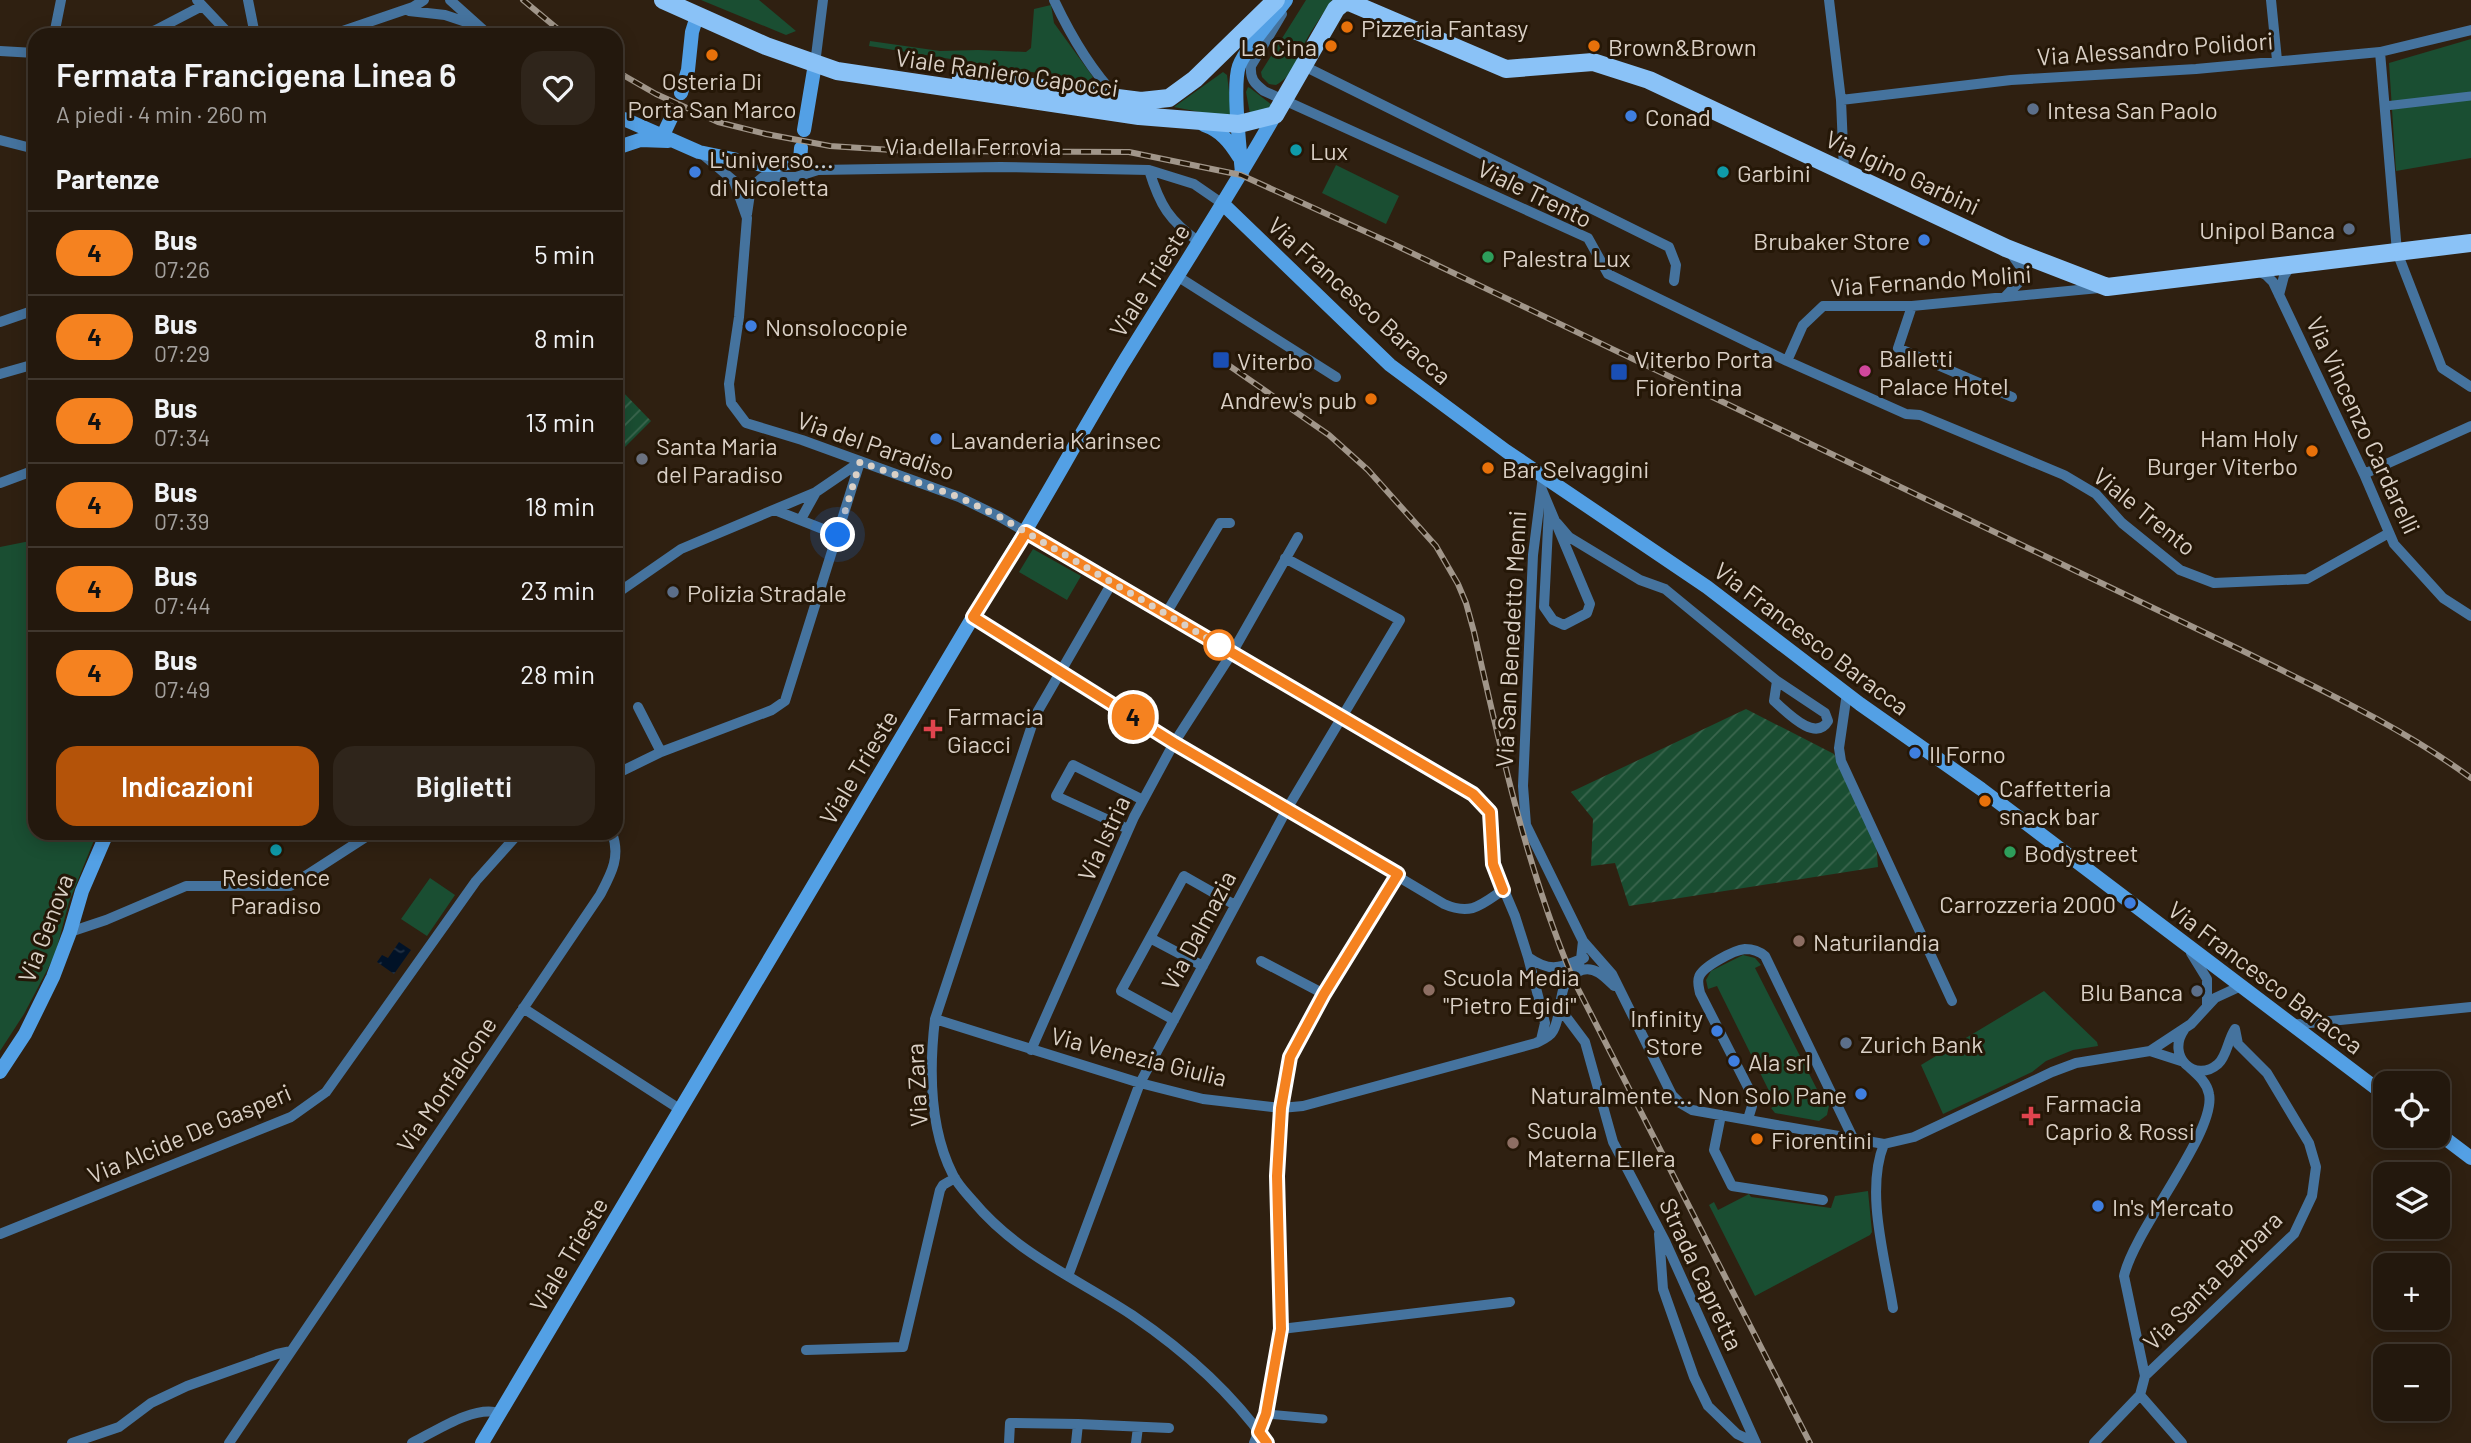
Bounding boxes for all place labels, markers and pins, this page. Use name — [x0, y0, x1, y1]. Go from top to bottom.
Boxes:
place label: Pizzeria Fantasy — [1361, 13, 1528, 42]
marker: Pizzeria Fantasy — [1339, 19, 1355, 35]
place label: La Cina — [1240, 32, 1317, 61]
place label: Brown&Brown — [1608, 32, 1757, 61]
marker: La Cina — [1323, 38, 1339, 54]
marker: Brown&Brown — [1586, 38, 1602, 54]
marker: Osteria Di Porta San Marco — [704, 47, 720, 63]
place label: Osteria Di Porta San Marco — [627, 66, 797, 123]
place label: Intesa San Paolo — [2047, 95, 2218, 124]
marker: Intesa San Paolo — [2025, 101, 2041, 117]
place label: Conad — [1645, 102, 1711, 131]
marker: Conad — [1623, 108, 1639, 124]
place label: Lux — [1310, 136, 1348, 165]
marker: Lux — [1288, 142, 1304, 158]
place label: L'universo... di Nicoletta — [709, 144, 834, 201]
place label: Garbini — [1737, 158, 1811, 187]
marker: L'universo... di Nicoletta — [687, 164, 703, 180]
marker: Garbini — [1715, 164, 1731, 180]
place label: Unipol Banca — [2199, 215, 2335, 244]
marker: Unipol Banca — [2341, 221, 2357, 237]
place label: Brubaker Store — [1753, 226, 1910, 255]
marker: Brubaker Store — [1916, 232, 1932, 248]
place label: Palestra Lux — [1502, 243, 1630, 272]
marker: Palestra Lux — [1480, 249, 1496, 265]
place label: Nonsolocopie — [765, 312, 908, 341]
marker: Nonsolocopie — [743, 318, 759, 334]
place label: Balletti Palace Hotel — [1879, 343, 2009, 400]
place label: Viterbo Porta Fiorentina — [1635, 344, 1773, 401]
place label: Viterbo — [1237, 346, 1313, 375]
marker: Viterbo — [1211, 350, 1231, 370]
marker: Viterbo Porta Fiorentina — [1609, 362, 1629, 382]
marker: Balletti Palace Hotel — [1857, 363, 1873, 379]
place label: Andrew's pub — [1220, 385, 1357, 414]
marker: Andrew's pub — [1363, 391, 1379, 407]
place label: Ham Holy Burger Viterbo — [2147, 423, 2298, 480]
place label: Lavanderia Karinsec — [950, 425, 1161, 454]
place label: Santa Maria del Paradiso — [656, 431, 783, 488]
marker: Lavanderia Karinsec — [928, 431, 944, 447]
marker: Ham Holy Burger Viterbo — [2304, 443, 2320, 459]
marker: Santa Maria del Paradiso — [634, 451, 650, 467]
place label: Bar Selvaggini — [1502, 454, 1649, 483]
marker: Bar Selvaggini — [1480, 460, 1496, 476]
place label: Polizia Stradale — [687, 578, 847, 607]
marker: Polizia Stradale — [665, 584, 681, 600]
unlabelled marker — [1204, 630, 1234, 660]
place label: Farmacia Giacci — [947, 701, 1044, 758]
marker: Farmacia Giacci — [925, 721, 941, 737]
place label: Il Forno — [1929, 739, 2006, 768]
marker: Il Forno — [1907, 745, 1923, 761]
place label: Caffetteria snack bar — [1999, 773, 2111, 830]
marker: Caffetteria snack bar — [1977, 793, 1993, 809]
place label: Bodystreet — [2024, 838, 2139, 867]
marker: Residence Paradiso — [268, 842, 284, 858]
marker: Bodystreet — [2002, 844, 2018, 860]
place label: Residence Paradiso — [222, 862, 330, 919]
place label: Carrozzeria 2000 — [1939, 889, 2116, 918]
marker: Carrozzeria 2000 — [2122, 895, 2138, 911]
place label: Naturilandia — [1813, 927, 1940, 956]
marker: Naturilandia — [1791, 933, 1807, 949]
place label: Scuola Media "Pietro Egidi" — [1443, 962, 1579, 1019]
place label: Blu Banca — [2080, 977, 2183, 1006]
marker: Scuola Media "Pietro Egidi" — [1421, 982, 1437, 998]
marker: Blu Banca — [2189, 983, 2205, 999]
place label: Infinity Store — [1630, 1003, 1703, 1060]
marker: Infinity Store — [1709, 1023, 1725, 1039]
place label: Zurich Bank — [1860, 1029, 1983, 1058]
marker: Zurich Bank — [1838, 1035, 1854, 1051]
place label: Ala srl — [1748, 1047, 1811, 1076]
marker: Ala srl — [1726, 1053, 1742, 1069]
place label: Naturalmente... Non Solo Pane — [1530, 1080, 1847, 1109]
marker: Naturalmente... Non Solo Pane — [1853, 1086, 1869, 1102]
place label: Farmacia Caprio & Rossi — [2045, 1088, 2195, 1145]
marker: Farmacia Caprio & Rossi — [2023, 1108, 2039, 1124]
place label: Scuola Materna Ellera — [1527, 1115, 1676, 1172]
place label: Fiorentini — [1771, 1125, 1872, 1154]
marker: Fiorentini — [1749, 1131, 1765, 1147]
marker: Scuola Materna Ellera — [1505, 1135, 1521, 1151]
place label: In's Mercato — [2112, 1192, 2234, 1221]
marker: In's Mercato — [2090, 1198, 2106, 1214]

